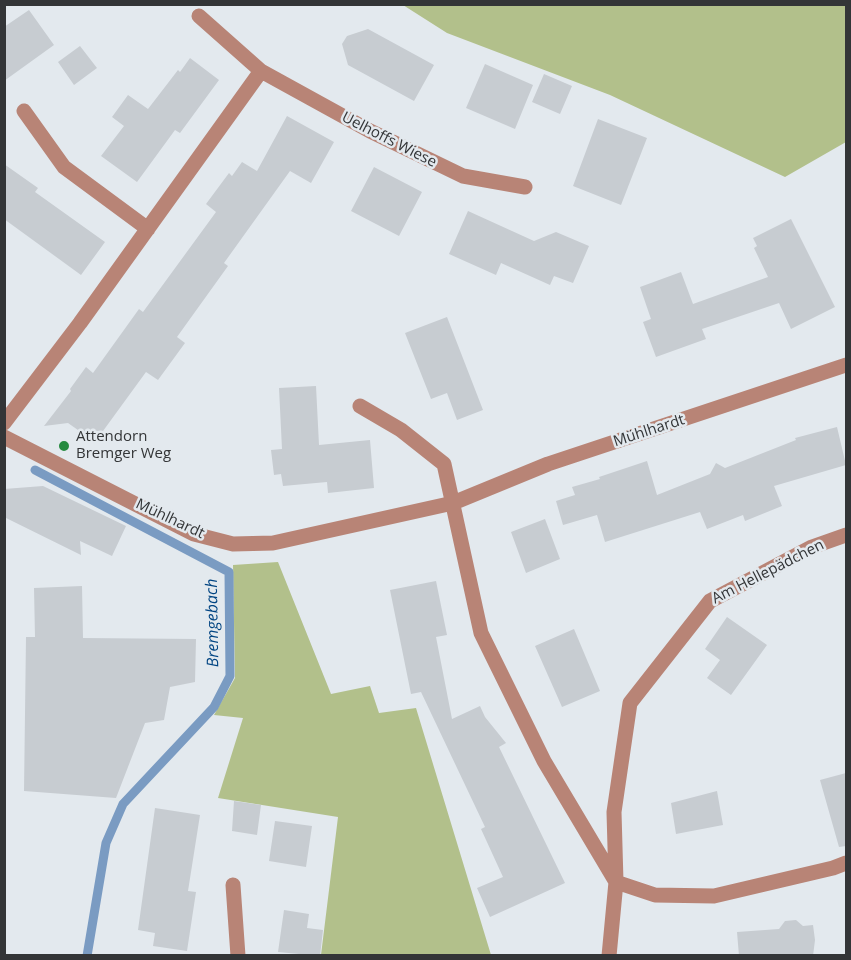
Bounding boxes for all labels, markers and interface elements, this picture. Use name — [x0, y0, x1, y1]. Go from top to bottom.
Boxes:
street label: Uelhoffs Wiese — [339, 108, 439, 172]
street label: Mühlhardt — [611, 411, 687, 451]
place label: Attendorn Bremger Weg — [76, 428, 171, 463]
marker: Attendorn Bremger Weg — [57, 439, 71, 453]
street label: Mühlhardt — [133, 495, 207, 543]
street label: Am Hellepädchen — [709, 536, 827, 608]
water label: Bremgebach — [203, 578, 223, 668]

